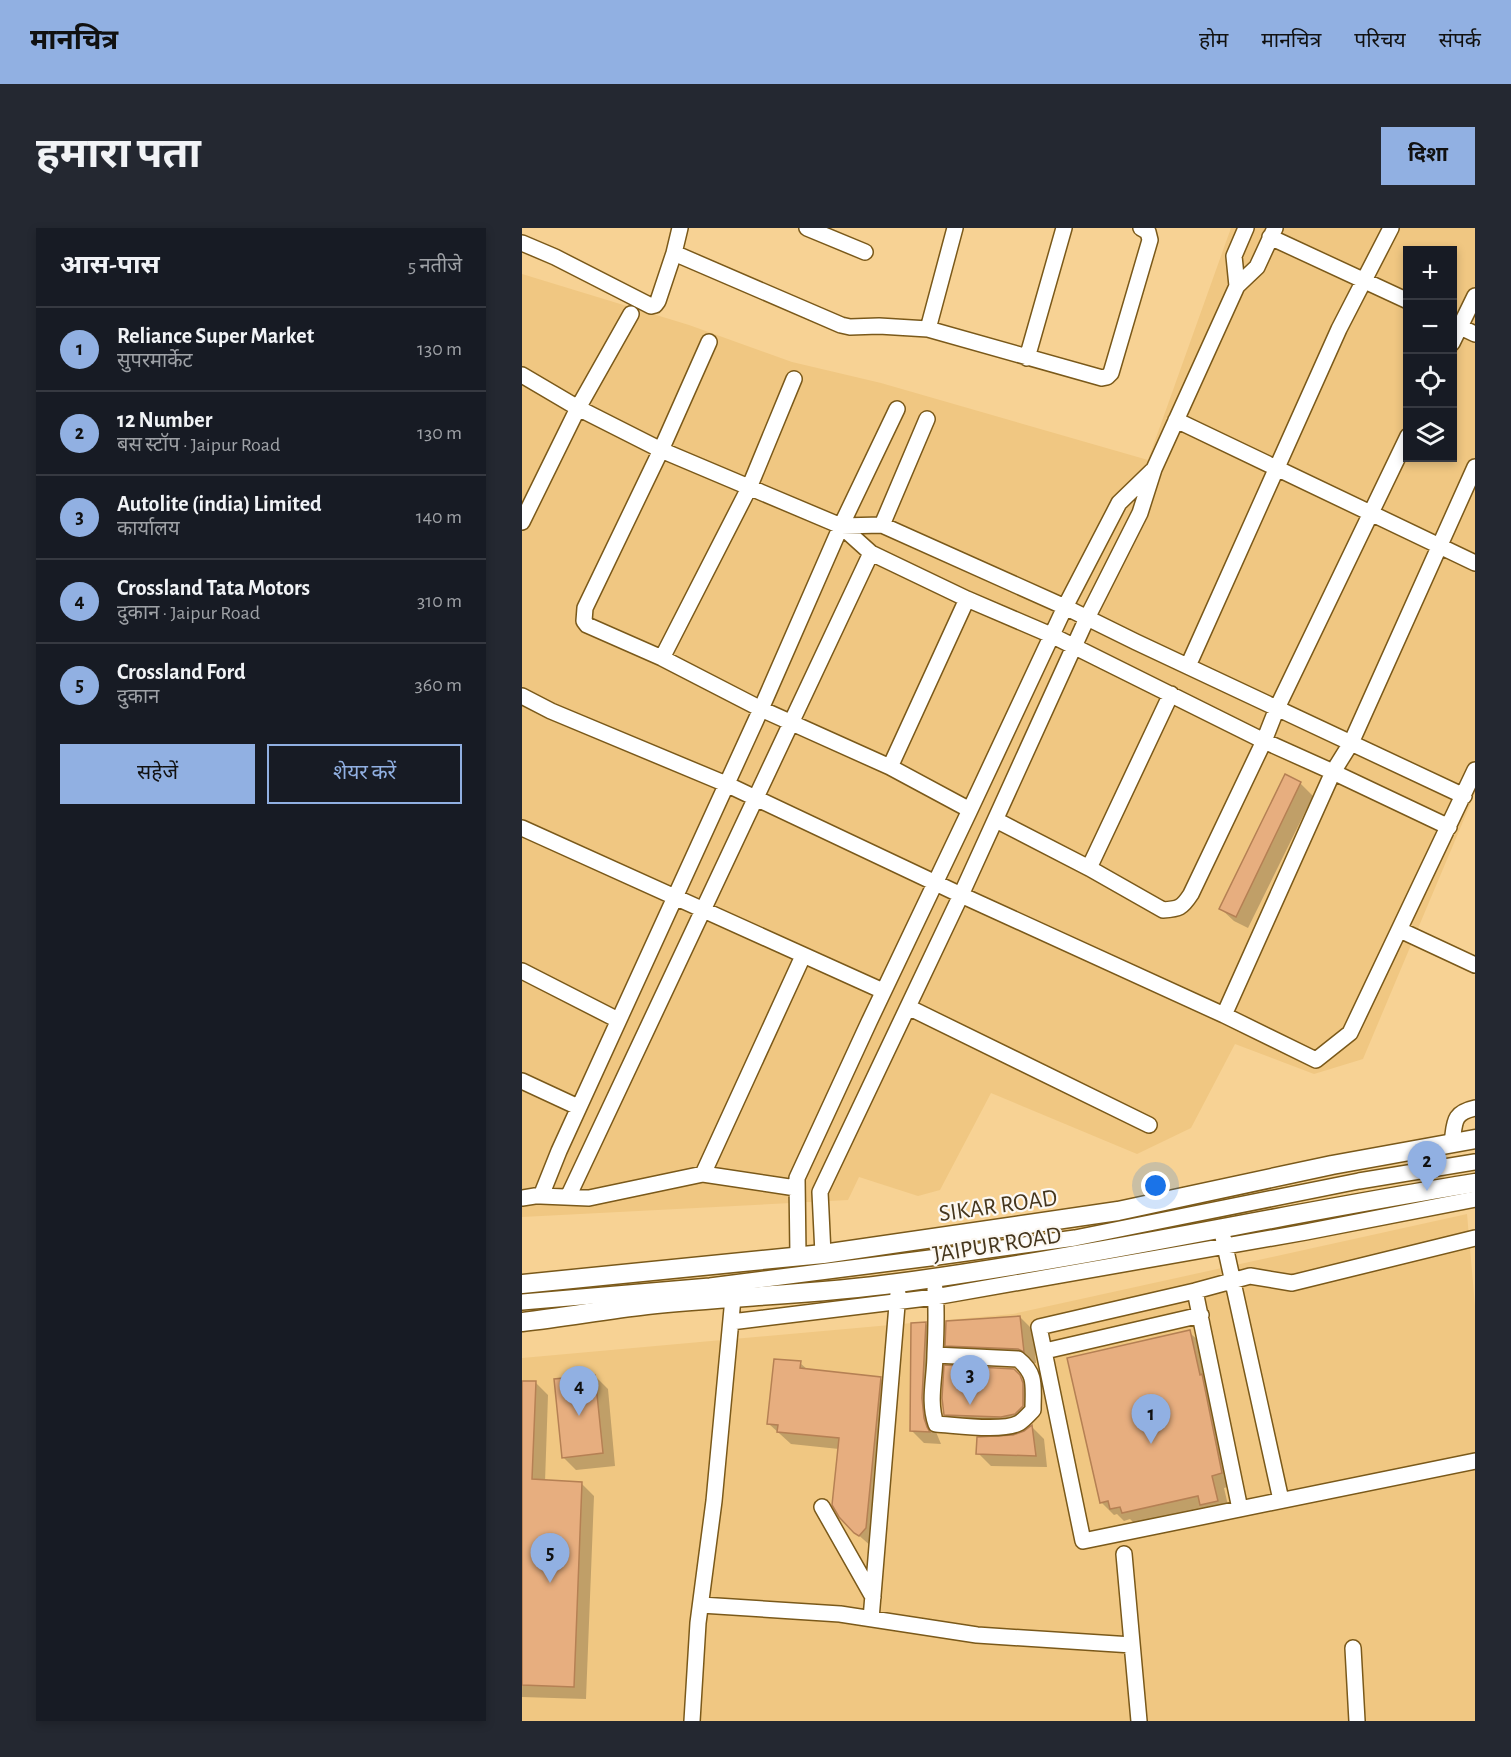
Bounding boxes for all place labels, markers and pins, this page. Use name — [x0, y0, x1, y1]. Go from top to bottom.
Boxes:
pin: 2 — [1408, 1142, 1446, 1191]
pin: 3 — [950, 1356, 990, 1405]
pin: 4 — [560, 1366, 598, 1416]
pin: 1 — [1132, 1394, 1170, 1444]
pin: 5 — [531, 1534, 570, 1583]

